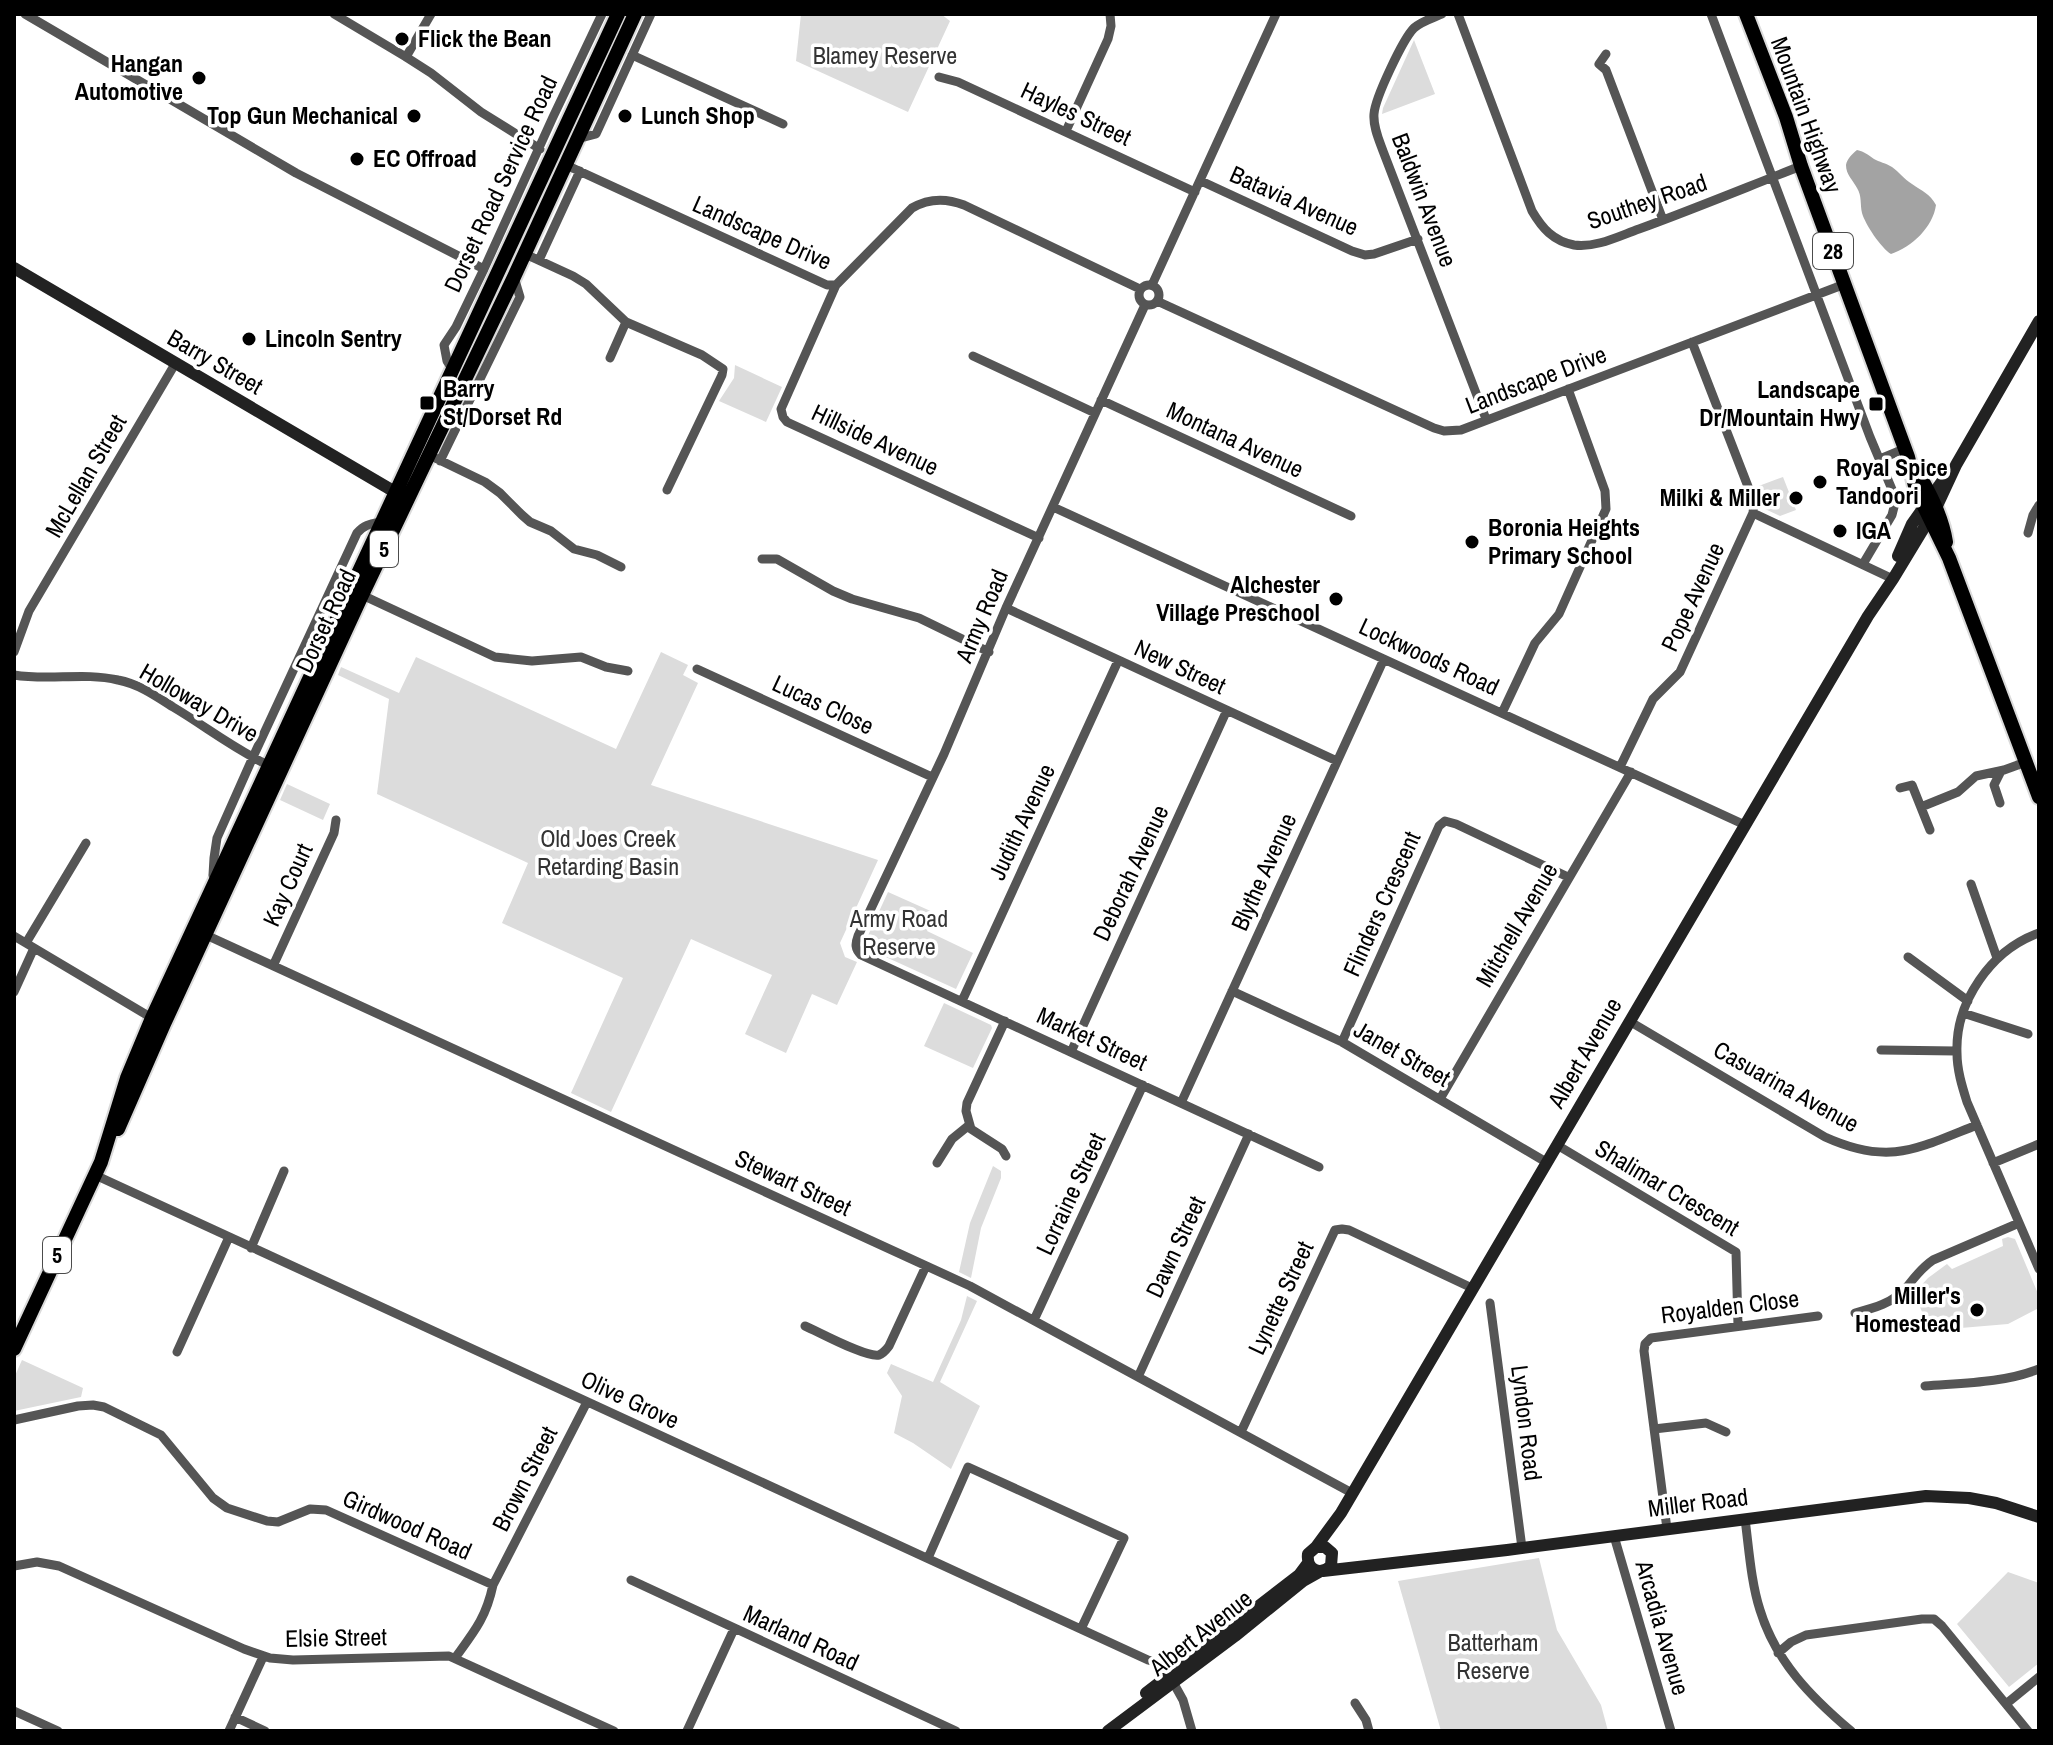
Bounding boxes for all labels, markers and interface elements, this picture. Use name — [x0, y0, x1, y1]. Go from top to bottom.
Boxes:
place label: Flick the Bean — [418, 22, 551, 54]
marker: Flick the Bean — [393, 30, 411, 48]
street label: Mountain Highway — [1764, 32, 1850, 197]
park label: Blamey Reserve — [813, 39, 957, 71]
place label: Hangan Automotive — [75, 47, 183, 107]
marker: Hangan Automotive — [190, 69, 208, 87]
street label: Dorset Road Service Road — [436, 70, 564, 297]
street label: Hayles Street — [1016, 74, 1137, 153]
place label: Top Gun Mechanical — [207, 99, 398, 131]
place label: Lunch Shop — [641, 99, 755, 131]
marker: Top Gun Mechanical — [405, 107, 423, 125]
marker: Lunch Shop — [616, 107, 634, 125]
street label: Baldwin Avenue — [1385, 128, 1465, 271]
place label: EC Offroad — [373, 142, 477, 174]
marker: EC Offroad — [348, 150, 366, 168]
street label: Batavia Avenue — [1225, 157, 1364, 243]
street label: Southey Road — [1582, 166, 1711, 236]
street label: Landscape Drive — [688, 187, 837, 277]
road number: 28 — [1813, 233, 1853, 269]
street label: Barry Street — [162, 321, 269, 402]
place label: Lincoln Sentry — [265, 322, 402, 354]
marker: Lincoln Sentry — [240, 330, 258, 348]
street label: Landscape Drive — [1460, 337, 1611, 421]
place label: Barry St/Dorset Rd — [443, 372, 562, 432]
place label: Landscape Dr/Mountain Hwy — [1699, 373, 1860, 433]
street label: Montana Avenue — [1162, 393, 1309, 485]
marker: Barry St/Dorset Rd — [418, 394, 436, 412]
marker: Landscape Dr/Mountain Hwy — [1867, 395, 1885, 413]
street label: Hillside Avenue — [807, 396, 944, 482]
street label: McLellan Street — [37, 408, 133, 543]
place label: Royal Spice Tandoori — [1836, 451, 1948, 511]
marker: Royal Spice Tandoori — [1811, 473, 1829, 491]
place label: Milki & Miller — [1660, 481, 1780, 513]
marker: Milki & Miller — [1787, 489, 1805, 507]
place label: Boronia Heights Primary School — [1488, 511, 1640, 571]
place label: IGA — [1856, 514, 1892, 546]
marker: IGA — [1831, 522, 1849, 540]
road number: 5 — [370, 531, 398, 567]
marker: Boronia Heights Primary School — [1463, 533, 1481, 551]
street label: Pope Avenue — [1653, 537, 1731, 656]
street label: Dorset Road — [287, 564, 363, 677]
street label: Army Road — [947, 564, 1015, 668]
place label: Alchester Village Preschool — [1156, 568, 1320, 628]
marker: Alchester Village Preschool — [1327, 590, 1345, 608]
street label: Lockwoods Road — [1354, 610, 1505, 702]
street label: New Street — [1130, 631, 1232, 701]
street label: Holloway Drive — [134, 655, 265, 749]
street label: Lucas Close — [768, 667, 879, 741]
street label: Judith Avenue — [980, 758, 1062, 885]
street label: Deborah Avenue — [1085, 800, 1176, 946]
street label: Blythe Avenue — [1223, 808, 1303, 935]
park label: Old Joes Creek Retarding Basin — [537, 822, 679, 882]
street label: Flinders Crescent — [1335, 826, 1427, 981]
street label: Kay Court — [255, 838, 320, 931]
street label: Mitchell Avenue — [1468, 856, 1565, 993]
park label: Army Road Reserve — [849, 902, 948, 962]
street label: Albert Avenue — [1539, 992, 1629, 1114]
street label: Market Street — [1032, 999, 1153, 1078]
street label: Janet Street — [1349, 1013, 1457, 1094]
street label: Casuarina Avenue — [1708, 1033, 1865, 1139]
street label: Lorraine Street — [1028, 1127, 1113, 1260]
street label: Shalimar Crescent — [1589, 1131, 1746, 1243]
street label: Stewart Street — [730, 1141, 857, 1223]
street label: Dawn Street — [1138, 1190, 1213, 1302]
street label: Lynette Street — [1240, 1235, 1321, 1360]
road number: 5 — [43, 1237, 71, 1273]
place label: Miller's Homestead — [1855, 1279, 1961, 1339]
street label: Royalden Close — [1659, 1282, 1801, 1330]
marker: Miller's Homestead — [1968, 1301, 1986, 1319]
street label: Olive Grove — [576, 1362, 685, 1436]
street label: Lyndon Road — [1504, 1363, 1550, 1483]
street label: Brown Street — [484, 1420, 564, 1536]
street label: Miller Road — [1646, 1480, 1750, 1524]
street label: Girdwood Road — [338, 1481, 477, 1567]
street label: Arcadia Avenue — [1628, 1556, 1697, 1699]
street label: Albert Avenue — [1142, 1582, 1258, 1683]
street label: Marland Road — [739, 1596, 864, 1678]
street label: Elsie Street — [285, 1620, 388, 1654]
park label: Batterham Reserve — [1448, 1626, 1538, 1686]

